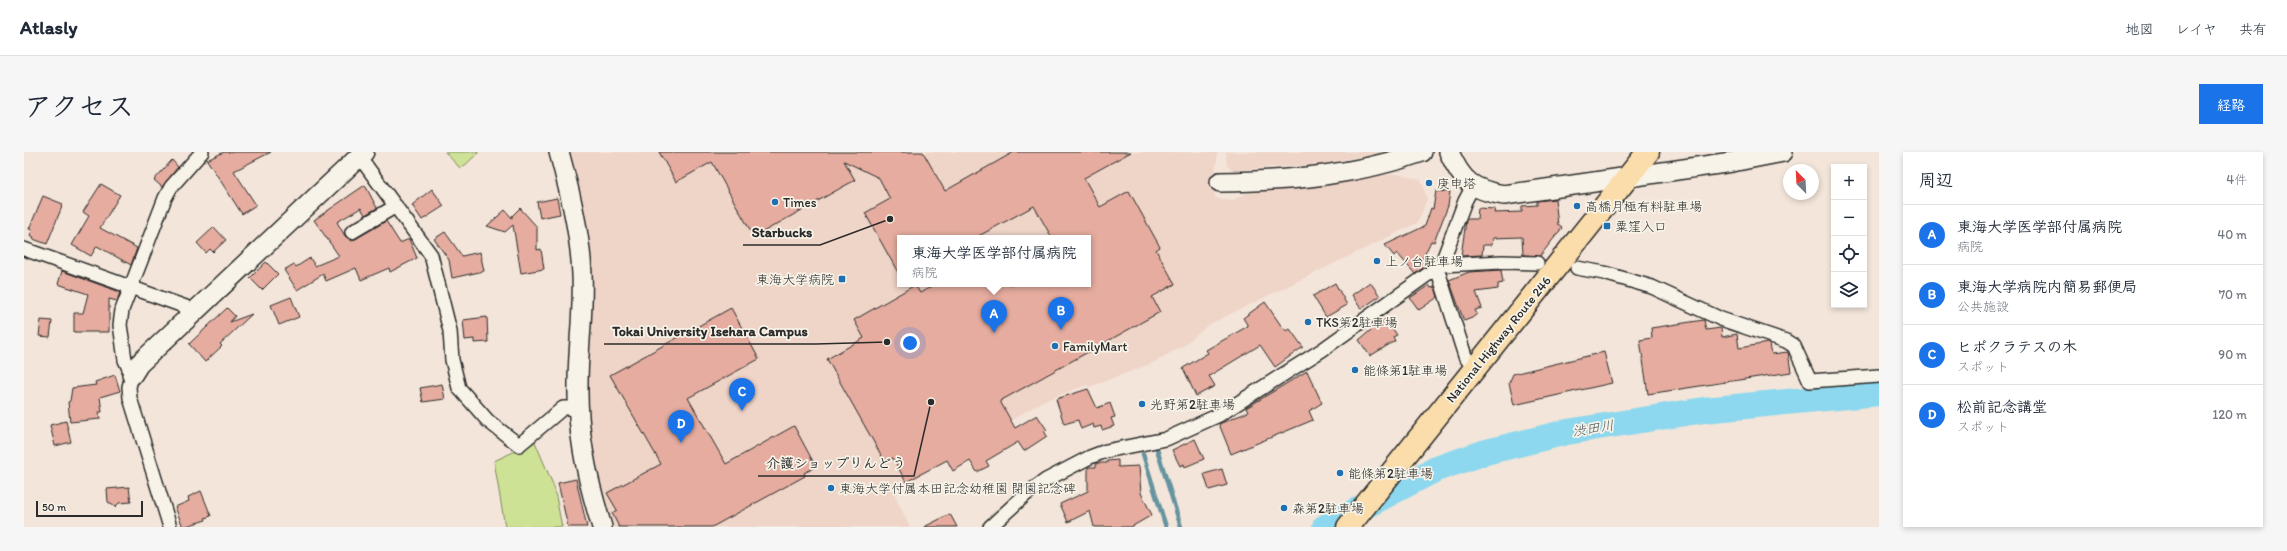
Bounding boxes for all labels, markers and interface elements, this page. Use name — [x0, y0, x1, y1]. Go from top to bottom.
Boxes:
text: Atlasly — [20, 16, 77, 39]
text: 地図 — [2126, 21, 2154, 38]
text: レイヤ — [2176, 21, 2217, 38]
text: 共有 — [2239, 21, 2267, 38]
button: 経路 — [2199, 84, 2263, 124]
text: アクセス — [24, 89, 134, 123]
north arrow — [1783, 164, 1819, 200]
map controls — [1831, 164, 1867, 308]
button: + — [1831, 164, 1867, 200]
text: 周辺 — [1919, 170, 1953, 190]
text: 4件 — [2226, 172, 2247, 187]
place label: 庚申塔 — [1437, 176, 1476, 191]
marker: 庚申塔 — [1424, 178, 1434, 188]
place label: Times — [783, 195, 817, 210]
marker: Times — [770, 197, 780, 207]
place label: 高橋月極有料駐車場 — [1585, 199, 1702, 214]
button: − — [1831, 200, 1867, 236]
marker: 高橋月極有料駐車場 — [1572, 201, 1582, 211]
text: 東海大学医学部付属病院 — [1957, 218, 2122, 236]
callout: Starbucks — [743, 219, 820, 245]
place label: 粟窪入口 — [1615, 219, 1667, 234]
marker: 粟窪入口 — [1602, 221, 1612, 231]
text: Starbucks — [752, 224, 812, 241]
text: A — [1928, 227, 1936, 242]
text: 40 m — [2217, 227, 2247, 242]
popup — [897, 235, 1091, 287]
button: locate — [1831, 236, 1867, 272]
text: 病院 — [1957, 239, 1983, 254]
text: 東海大学医学部付属病院 — [911, 244, 1077, 262]
place label: 上ノ台駐車場 — [1385, 254, 1463, 269]
marker: 上ノ台駐車場 — [1372, 256, 1382, 266]
text: 病院 — [911, 265, 938, 280]
place label: 東海大学病院 — [756, 272, 834, 287]
button: layers — [1831, 272, 1867, 308]
street label: National Highway Route 246 — [1443, 273, 1554, 405]
marker: 東海大学病院 — [837, 274, 847, 284]
text: 東海大学病院内簡易郵便局 — [1957, 278, 2137, 296]
text: B — [1928, 287, 1936, 302]
text: 70 m — [2219, 287, 2247, 302]
pin: B — [1048, 297, 1074, 330]
text: 公共施設 — [1957, 299, 2009, 314]
pin: A — [981, 300, 1007, 333]
place label: TKS第2駐車場 — [1316, 315, 1398, 330]
marker: TKS第2駐車場 — [1303, 317, 1313, 327]
callout: Tokai University Isehara Campus — [604, 318, 816, 344]
text: Tokai University Isehara Campus — [611, 323, 808, 340]
your location — [900, 333, 920, 353]
text: ヒポクラテスの木 — [1957, 338, 2077, 356]
place label: FamilyMart — [1063, 339, 1127, 354]
marker: FamilyMart — [1050, 341, 1060, 351]
text: C — [1928, 347, 1936, 362]
text: 90 m — [2218, 347, 2247, 362]
text: スポット — [1957, 359, 2009, 374]
place label: 能條第1駐車場 — [1363, 363, 1447, 378]
marker: 能條第1駐車場 — [1350, 365, 1360, 375]
pin: C — [729, 378, 755, 411]
place label: 光野第2駐車場 — [1150, 397, 1235, 412]
text: 松前記念講堂 — [1957, 398, 2047, 416]
marker: 光野第2駐車場 — [1137, 399, 1147, 409]
text: D — [1928, 407, 1936, 422]
text: 120 m — [2212, 407, 2247, 422]
pin: D — [668, 410, 694, 443]
water label: 渋田川 — [1571, 417, 1615, 440]
text: スポット — [1957, 419, 2009, 434]
callout: 介護ショップりんどう — [758, 450, 914, 476]
text: 介護ショップりんどう — [766, 455, 906, 472]
place label: 能條第2駐車場 — [1348, 466, 1433, 481]
marker: 能條第2駐車場 — [1335, 468, 1345, 478]
place label: 東海大学付属本田記念幼稚園 閉園記念碑 — [839, 481, 1076, 496]
marker: 東海大学付属本田記念幼稚園 閉園記念碑 — [826, 483, 836, 493]
scale bar — [36, 499, 143, 518]
text: 50 m — [42, 501, 66, 514]
place label: 森第2駐車場 — [1292, 501, 1364, 516]
marker: 森第2駐車場 — [1279, 503, 1289, 513]

